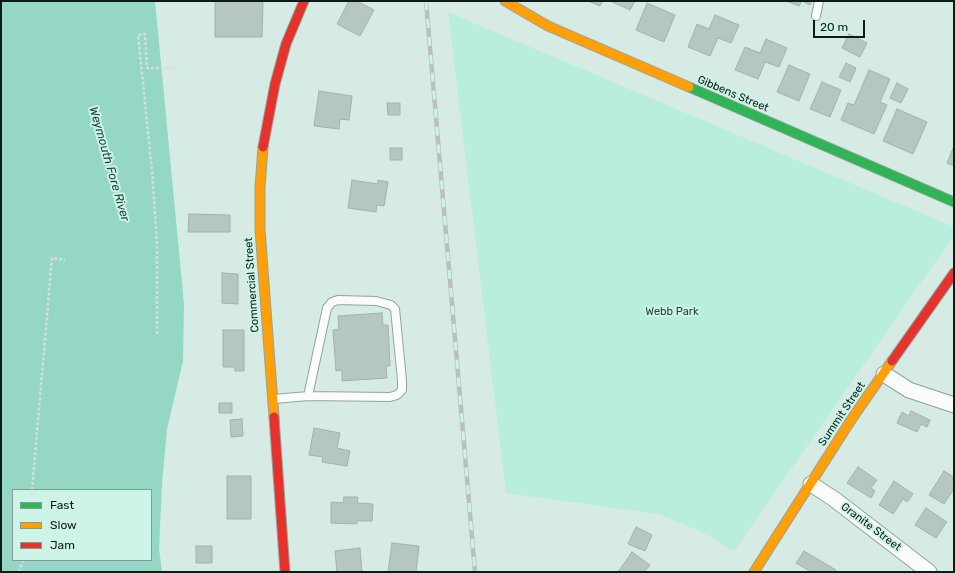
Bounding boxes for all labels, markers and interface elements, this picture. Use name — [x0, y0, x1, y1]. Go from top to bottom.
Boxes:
scale bar — [815, 12, 867, 38]
text: 20 m — [820, 20, 848, 34]
street label: Gibbens Street — [695, 73, 771, 115]
water label: Weymouth Fore River — [86, 105, 132, 223]
street label: Commercial Street — [242, 237, 262, 333]
park label: Webb Park — [645, 305, 699, 319]
street label: Summit Street — [816, 379, 868, 449]
legend — [12, 489, 152, 561]
text: Fast — [50, 498, 74, 512]
street label: Granite Street — [838, 500, 904, 554]
text: Slow — [50, 518, 77, 532]
text: Jam — [50, 538, 75, 552]

